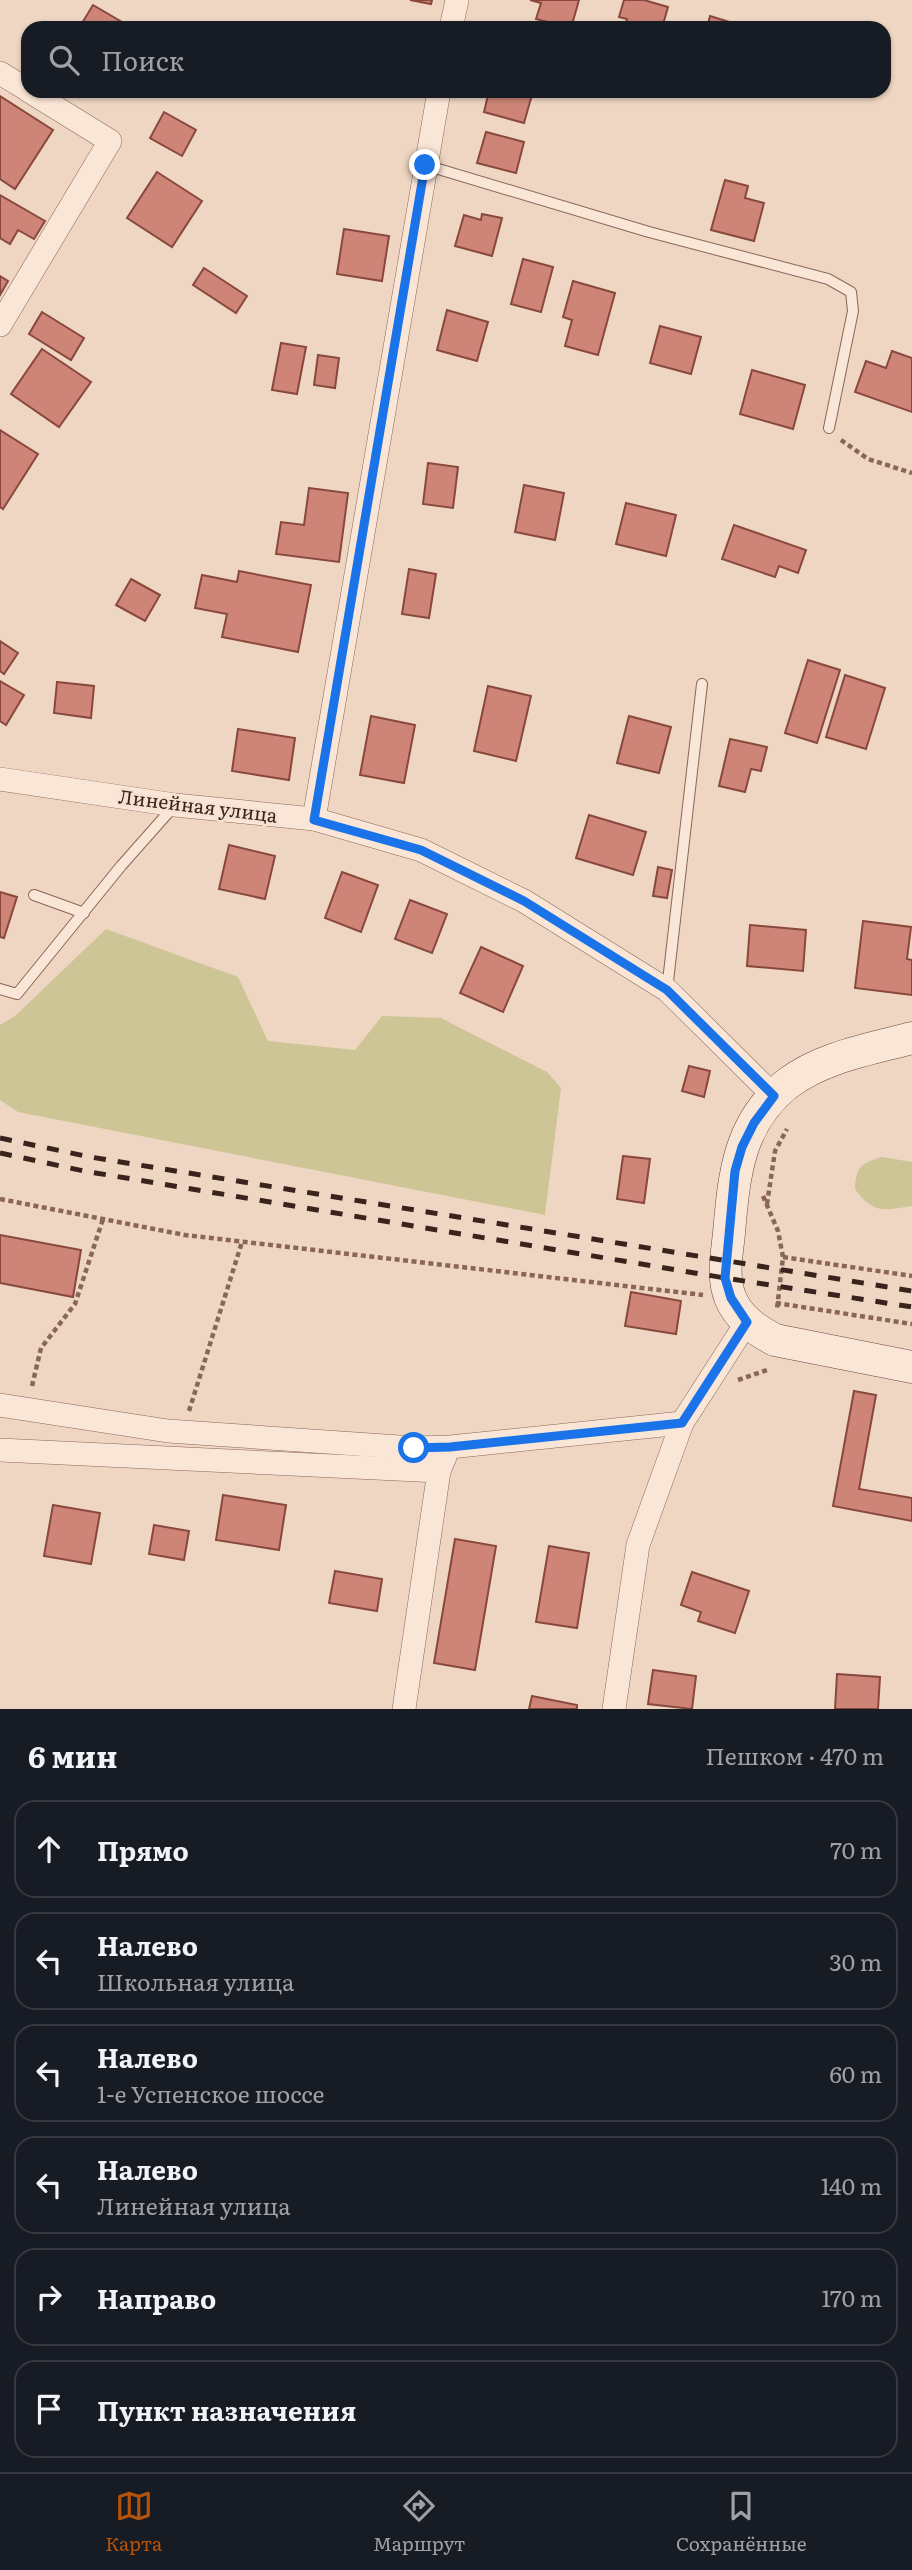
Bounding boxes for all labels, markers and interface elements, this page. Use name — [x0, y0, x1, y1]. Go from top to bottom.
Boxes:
search box — [21, 21, 891, 98]
text: Поиск — [101, 40, 184, 79]
icon: search — [45, 41, 83, 79]
route end — [409, 149, 440, 180]
street label: Линейная улица — [117, 781, 280, 829]
route start — [398, 1432, 429, 1463]
text: 6 мин — [28, 1733, 117, 1777]
text: Пешком · 470 m — [705, 1738, 884, 1772]
icon: ahead — [30, 1830, 68, 1868]
text: Прямо — [97, 1830, 189, 1869]
text: 70 m — [830, 1832, 882, 1866]
text: Налево — [97, 1925, 198, 1964]
icon: left — [30, 1942, 68, 1980]
text: 30 m — [829, 1944, 882, 1978]
text: Школьная улица — [97, 1964, 294, 1998]
text: Налево — [97, 2037, 198, 2076]
icon: left — [30, 2054, 68, 2092]
text: 60 m — [829, 2056, 882, 2090]
text: 1-е Успенское шоссе — [97, 2076, 324, 2110]
text: Налево — [97, 2149, 198, 2188]
icon: left — [30, 2166, 68, 2204]
text: 140 m — [821, 2168, 882, 2202]
text: Линейная улица — [97, 2188, 291, 2222]
icon: right — [30, 2278, 68, 2316]
text: Направо — [97, 2278, 216, 2317]
text: 170 m — [821, 2280, 882, 2314]
icon: arrive — [30, 2390, 68, 2428]
text: Пункт назначения — [97, 2390, 356, 2429]
tab: Карта — [105, 2487, 162, 2557]
tab: Маршрут — [373, 2487, 465, 2557]
tab: Сохранённые — [676, 2487, 807, 2557]

